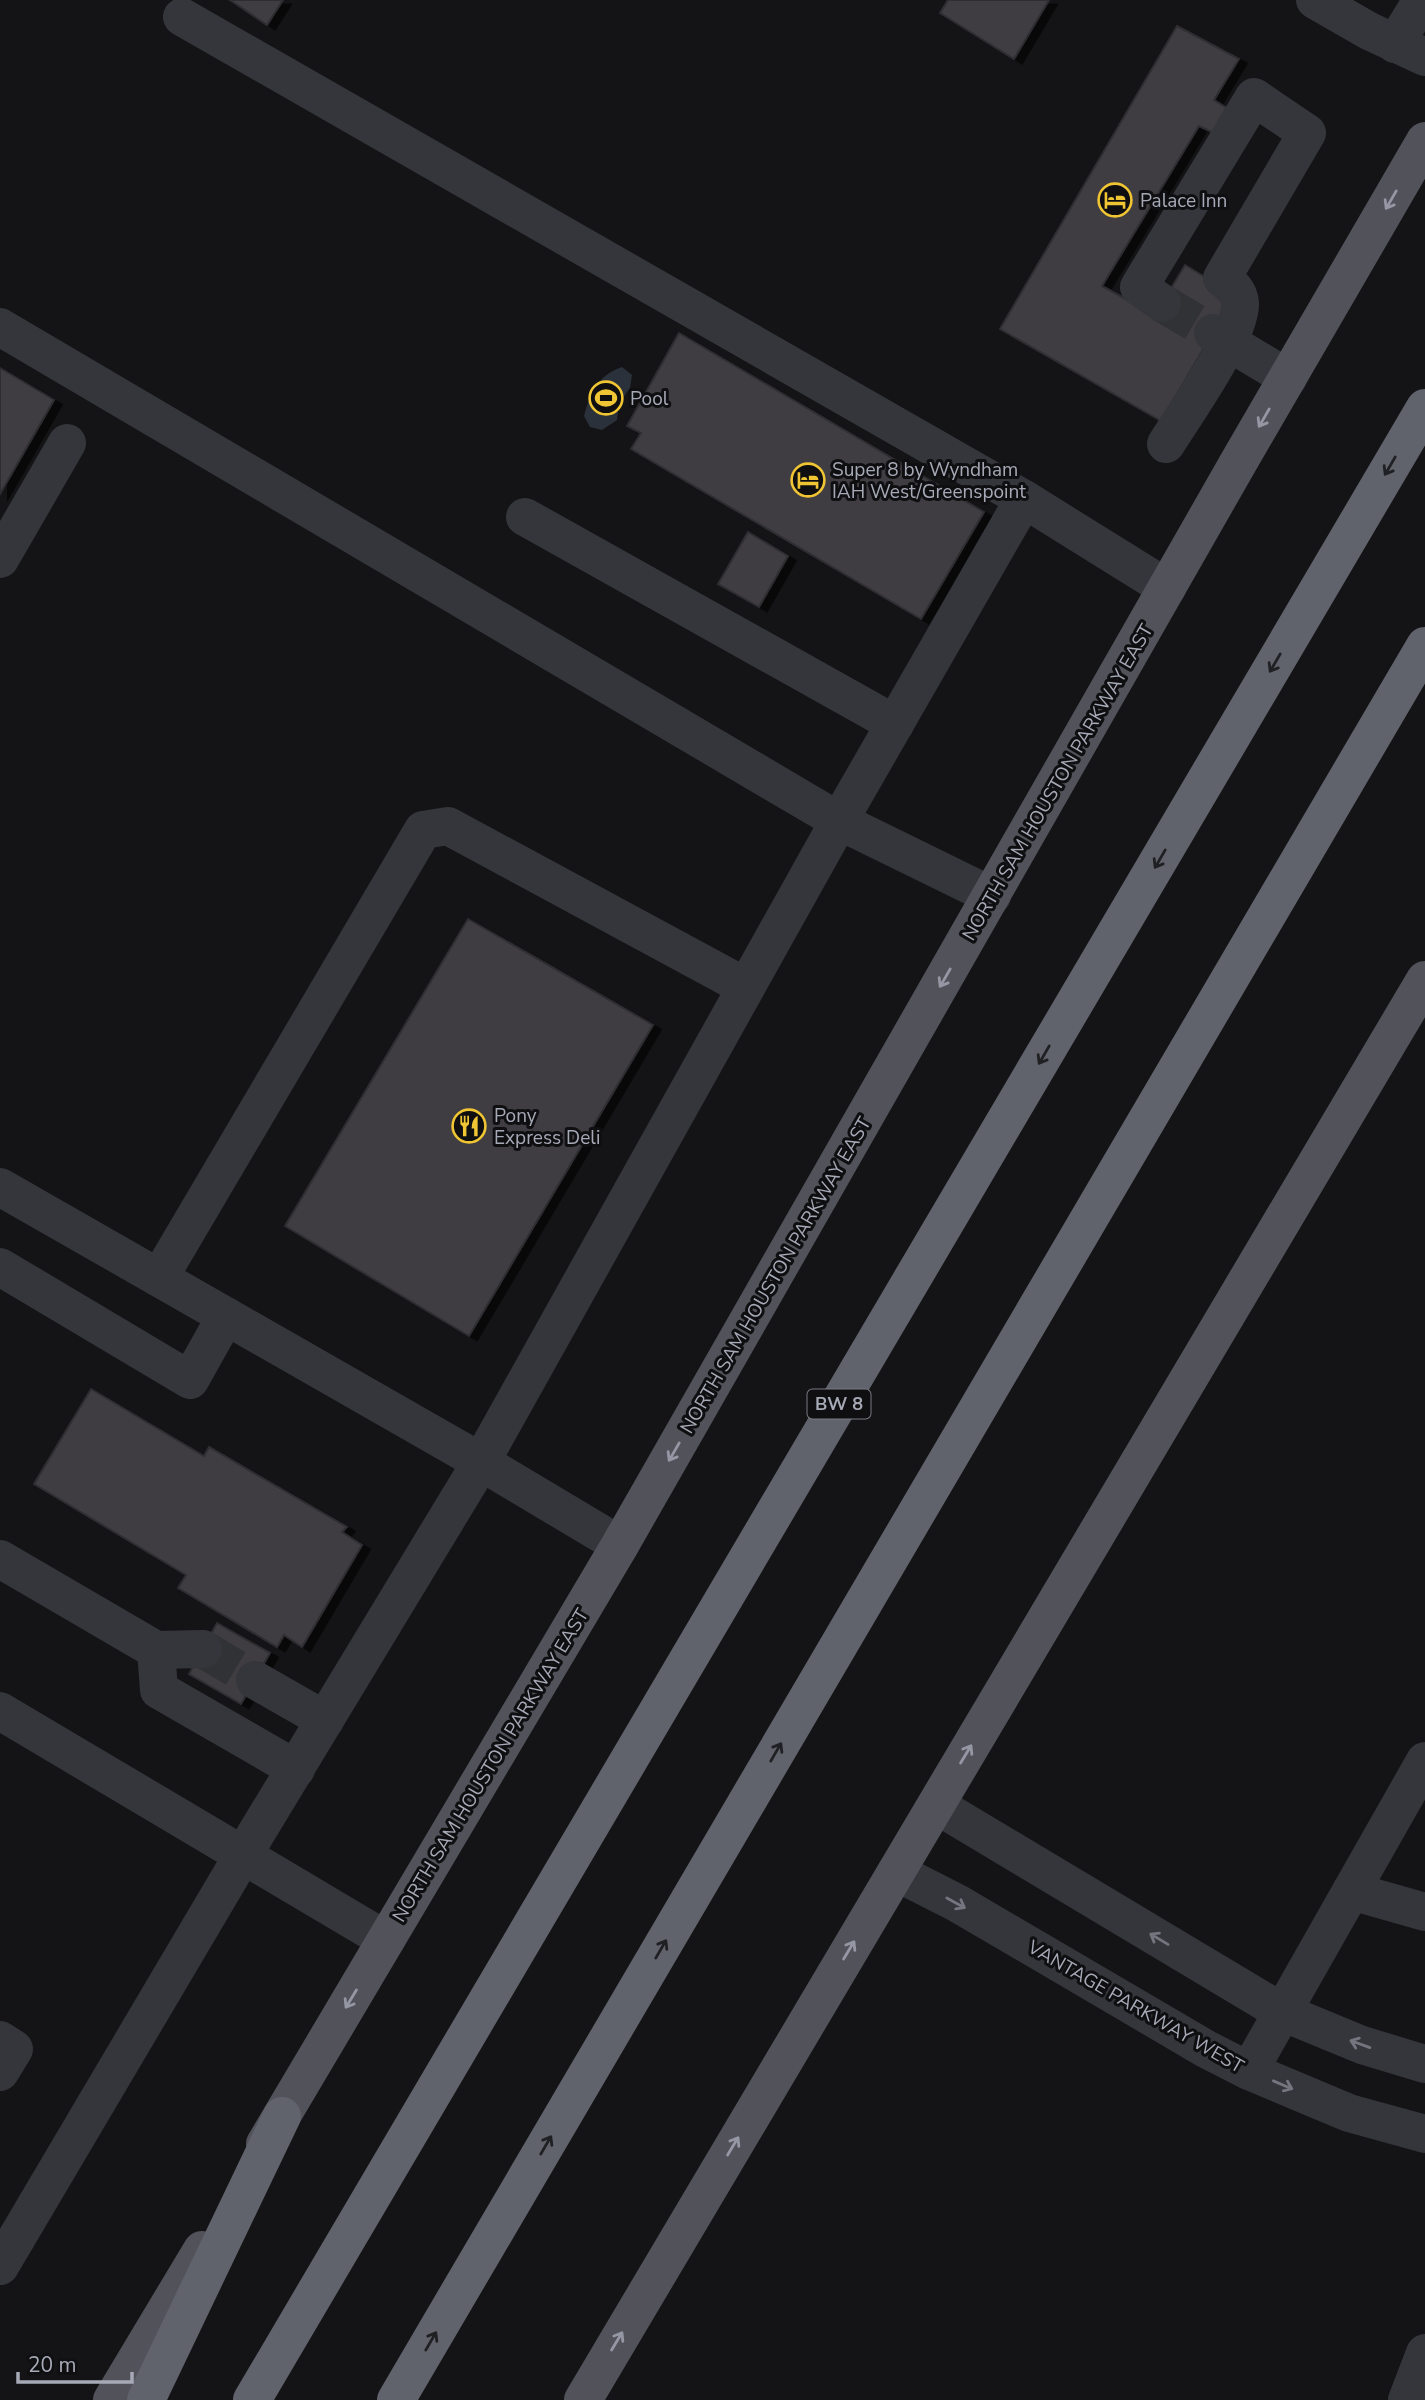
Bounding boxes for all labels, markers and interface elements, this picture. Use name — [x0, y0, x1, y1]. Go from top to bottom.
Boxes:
hotel icon: Palace Inn — [1096, 181, 1134, 219]
place label: Palace Inn — [1140, 188, 1227, 214]
one-way arrow — [1384, 190, 1398, 210]
sports icon: Pool — [587, 379, 625, 417]
place label: Pool — [630, 386, 669, 412]
one-way arrow — [1257, 408, 1271, 428]
one-way arrow — [1383, 456, 1397, 476]
place label: Super 8 by Wyndham IAH West/Greenspoint — [832, 457, 1026, 505]
hotel icon: Super 8 by Wyndham IAH West/Greenspoint — [789, 461, 827, 499]
street label: NORTH SAM HOUSTON PARKWAY EAST — [956, 619, 1160, 946]
one-way arrow — [1268, 652, 1282, 672]
one-way arrow — [1152, 848, 1166, 868]
one-way arrow — [938, 968, 952, 988]
one-way arrow — [1037, 1044, 1051, 1064]
place label: Pony Express Deli — [494, 1103, 600, 1151]
restaurant icon: Pony Express Deli — [450, 1107, 488, 1145]
street label: NORTH SAM HOUSTON PARKWAY EAST — [674, 1112, 878, 1439]
road number: BW 8 — [808, 1390, 870, 1419]
one-way arrow — [667, 1441, 681, 1461]
street label: NORTH SAM HOUSTON PARKWAY EAST — [387, 1603, 595, 1927]
one-way arrow — [769, 1743, 783, 1763]
one-way arrow — [959, 1745, 973, 1765]
one-way arrow — [945, 1897, 966, 1910]
one-way arrow — [1149, 1931, 1169, 1945]
street label: VANTAGE PARKWAY WEST — [1022, 1934, 1249, 2080]
one-way arrow — [654, 1939, 668, 1959]
one-way arrow — [843, 1940, 857, 1960]
one-way arrow — [344, 1988, 358, 2008]
one-way arrow — [1349, 2036, 1371, 2049]
one-way arrow — [1272, 2079, 1293, 2092]
one-way arrow — [539, 2135, 553, 2155]
one-way arrow — [727, 2136, 741, 2156]
one-way arrow — [424, 2332, 438, 2352]
one-way arrow — [611, 2332, 625, 2352]
scale bar — [18, 2340, 131, 2384]
text: 20 m — [28, 2351, 77, 2379]

